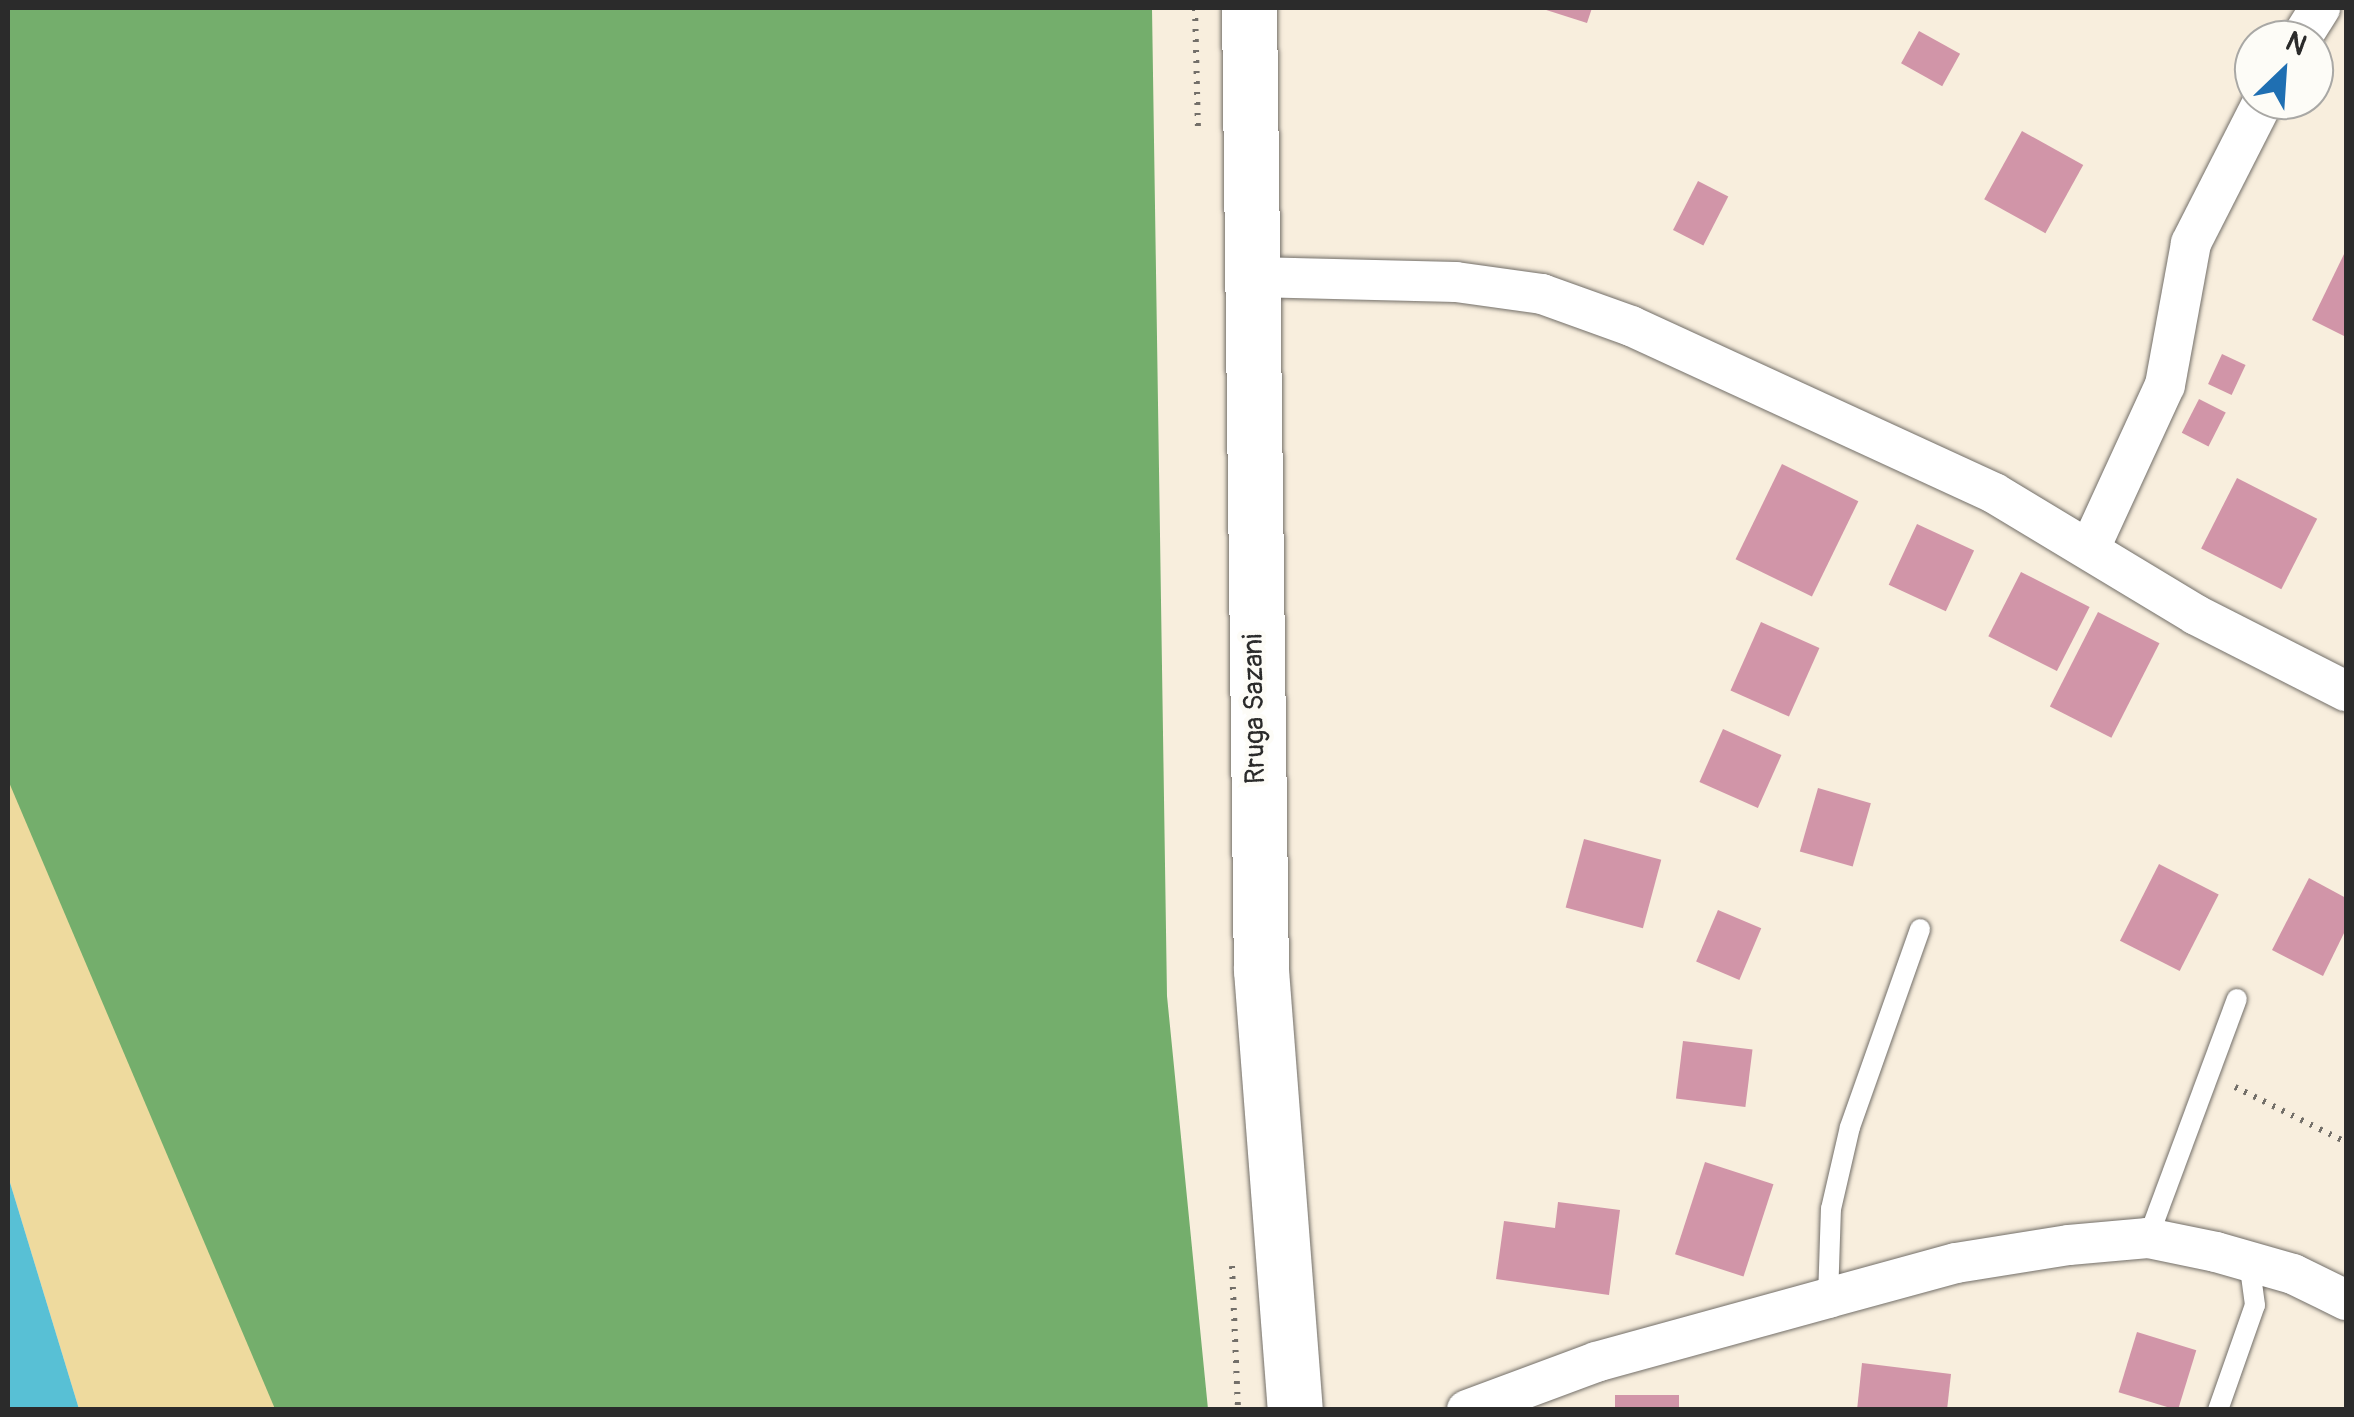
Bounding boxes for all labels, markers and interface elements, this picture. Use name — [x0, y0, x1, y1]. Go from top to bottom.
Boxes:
north arrow — [2234, 20, 2334, 120]
text: N — [2280, 24, 2312, 64]
street label: Rruga Sazani — [1237, 634, 1273, 784]

